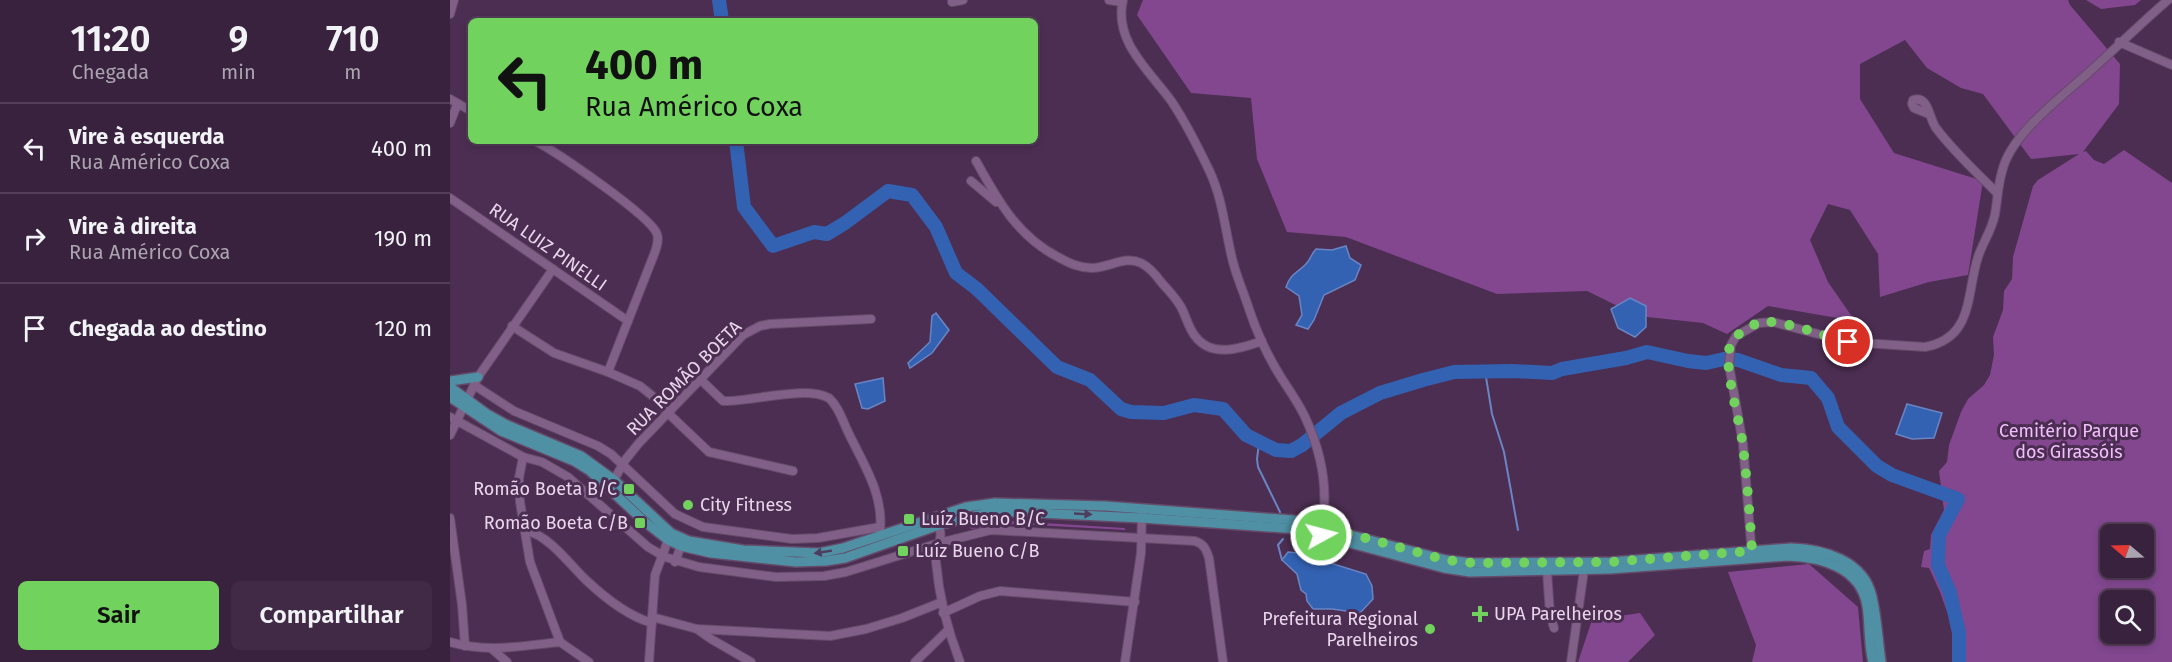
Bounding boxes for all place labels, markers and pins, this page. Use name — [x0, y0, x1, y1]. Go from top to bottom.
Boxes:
pin — [1822, 316, 1873, 367]
place label: Romão Boeta B/C — [473, 478, 617, 500]
marker: Romão Boeta B/C — [622, 482, 636, 496]
place label: City Fitness — [700, 494, 792, 516]
marker: City Fitness — [681, 498, 695, 512]
place label: Luíz Bueno B/C — [921, 508, 1045, 530]
place label: Romão Boeta C/B — [484, 512, 628, 534]
marker: Luíz Bueno B/C — [902, 512, 916, 526]
marker: Romão Boeta C/B — [633, 516, 647, 530]
place label: Luíz Bueno C/B — [915, 540, 1039, 562]
marker: Luíz Bueno C/B — [896, 544, 910, 558]
place label: UPA Parelheiros — [1494, 603, 1622, 625]
marker: UPA Parelheiros — [1471, 605, 1489, 623]
place label: Prefeitura Regional Parelheiros — [1262, 608, 1418, 651]
marker: Prefeitura Regional Parelheiros — [1423, 622, 1437, 636]

